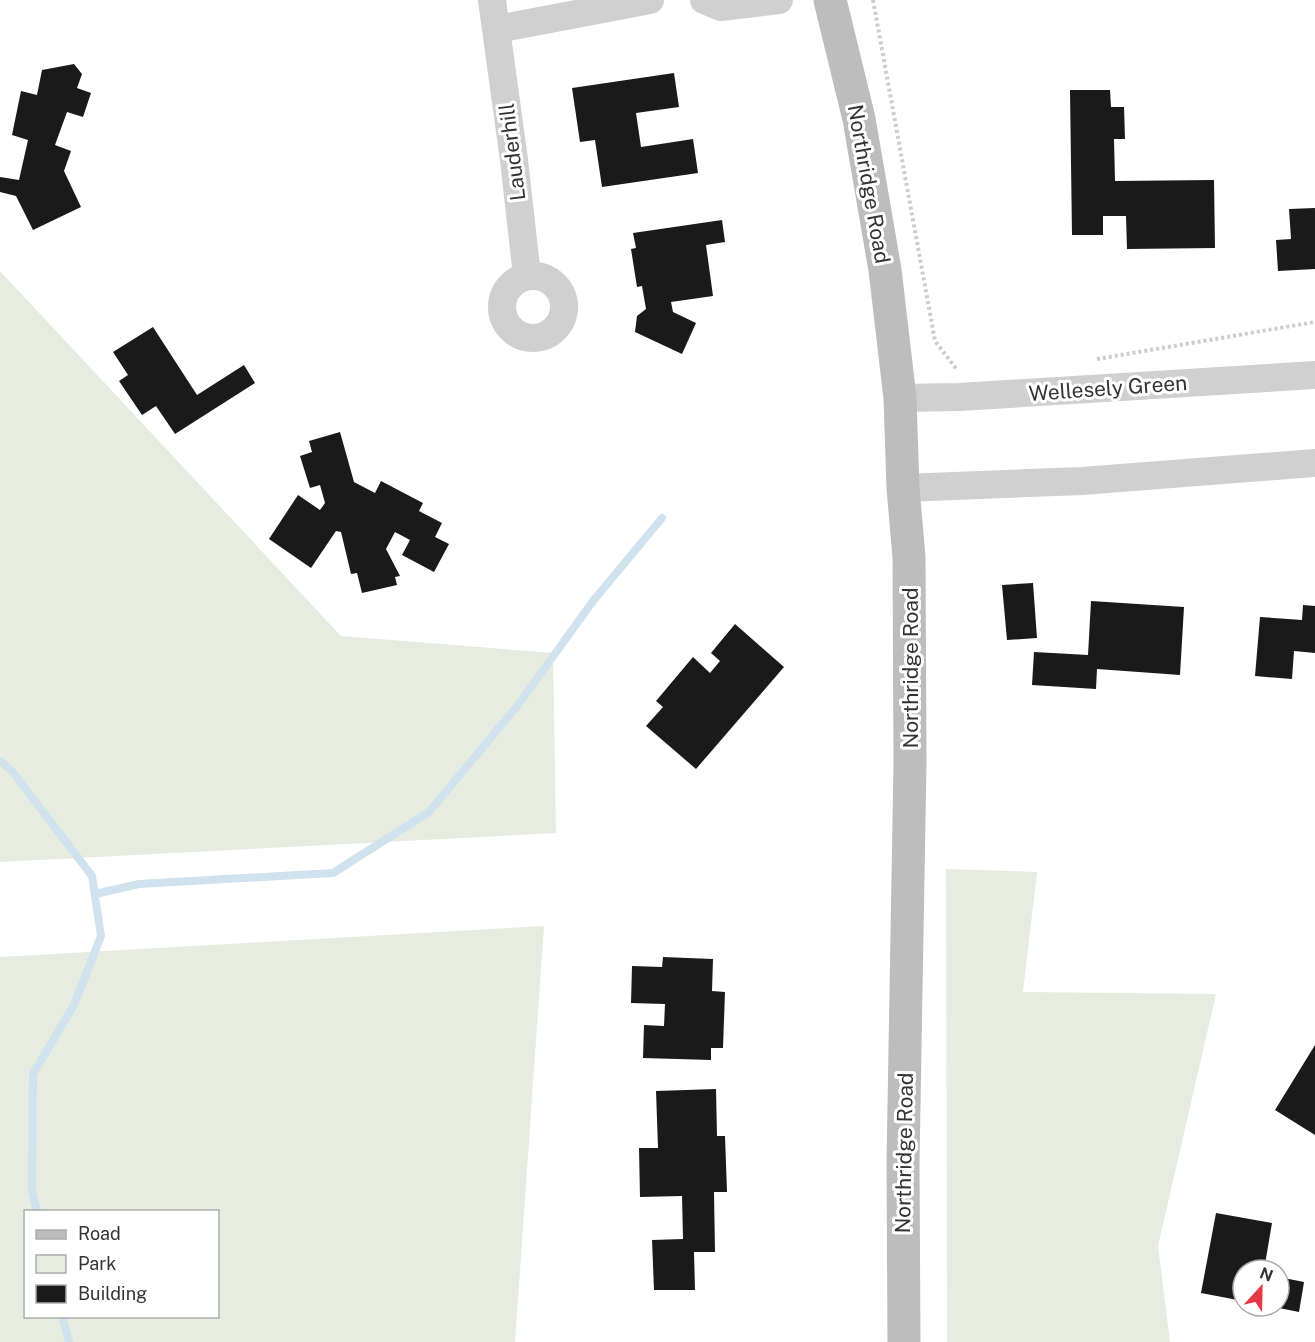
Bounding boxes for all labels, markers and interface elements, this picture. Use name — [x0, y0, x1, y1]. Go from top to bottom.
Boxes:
street label: Lauderhill — [494, 102, 530, 202]
street label: Northridge Road — [843, 103, 895, 265]
street label: Wellesely Green — [1028, 370, 1188, 406]
street label: Northridge Road — [898, 588, 923, 748]
street label: Northridge Road — [890, 1072, 918, 1234]
legend — [24, 1210, 219, 1318]
text: Road — [78, 1223, 121, 1244]
text: Park — [78, 1253, 116, 1274]
north arrow — [1231, 1258, 1291, 1318]
text: N — [1257, 1263, 1276, 1286]
text: Building — [78, 1283, 147, 1304]

